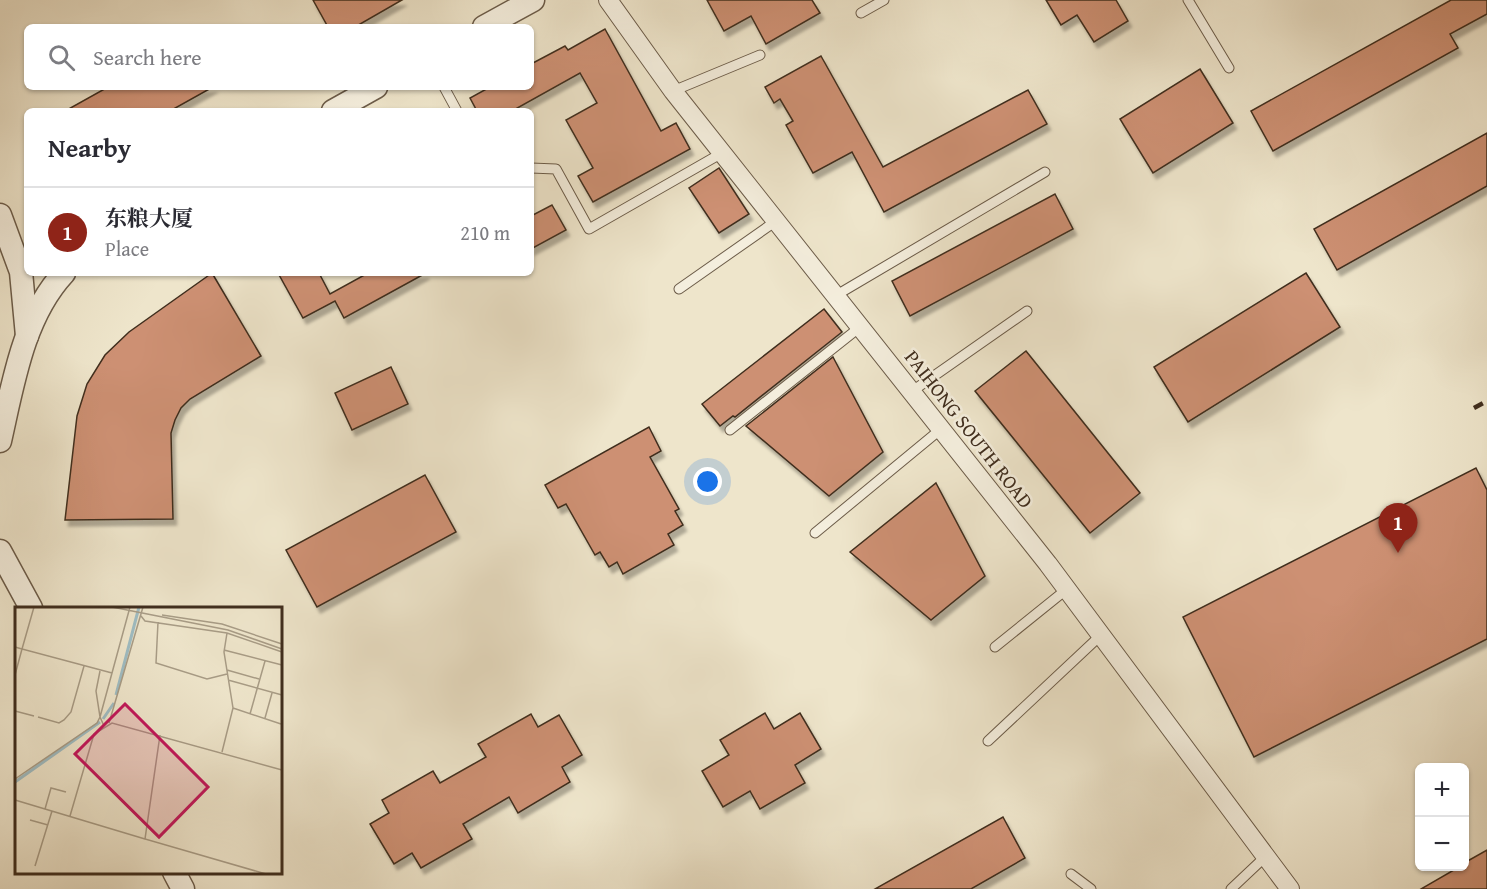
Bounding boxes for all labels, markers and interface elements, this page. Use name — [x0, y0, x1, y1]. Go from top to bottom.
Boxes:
search box — [24, 24, 534, 90]
icon: search — [45, 41, 78, 74]
text: Search here — [93, 41, 202, 73]
text: Nearby — [48, 128, 131, 167]
text: 东粮大厦 — [105, 202, 193, 234]
text: 1 — [62, 218, 73, 247]
text: 210 m — [460, 218, 510, 247]
text: Place — [105, 234, 149, 263]
street label: PAIHONG SOUTH ROAD — [898, 343, 1041, 514]
your location — [693, 467, 722, 496]
pin: 1 — [1378, 504, 1418, 553]
inset map — [15, 607, 282, 874]
map controls — [1415, 763, 1469, 871]
button: + — [1415, 763, 1469, 817]
button: − — [1415, 817, 1469, 871]

